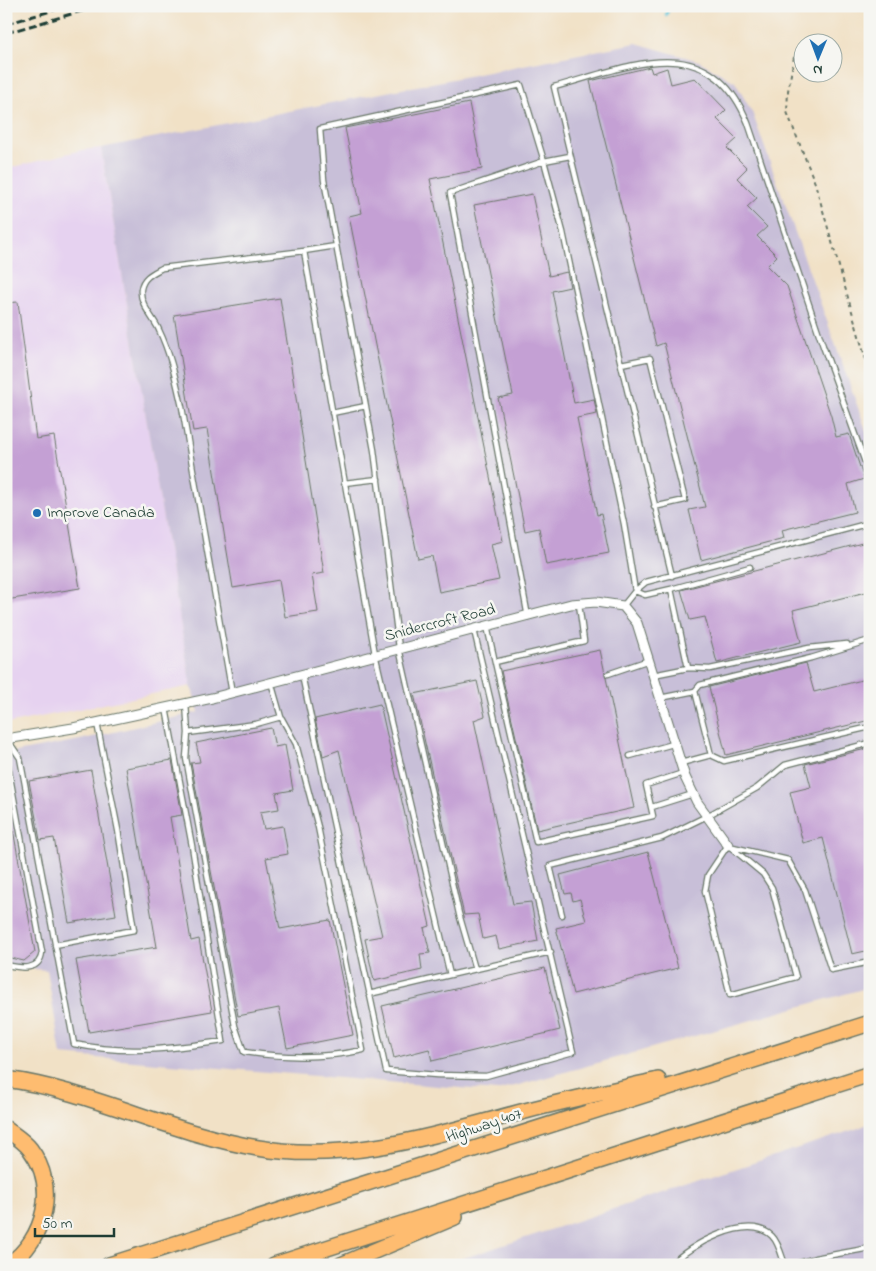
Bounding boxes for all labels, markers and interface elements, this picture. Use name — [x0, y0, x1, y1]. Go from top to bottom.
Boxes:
north arrow — [794, 32, 844, 82]
text: N — [813, 59, 823, 80]
place label: Improve Canada — [47, 501, 155, 525]
marker: Improve Canada — [31, 507, 43, 519]
street label: Snidercroft Road — [382, 598, 498, 648]
street label: Highway 407 — [443, 1102, 525, 1150]
scale bar — [35, 1206, 114, 1238]
text: 50 m — [42, 1213, 73, 1235]

